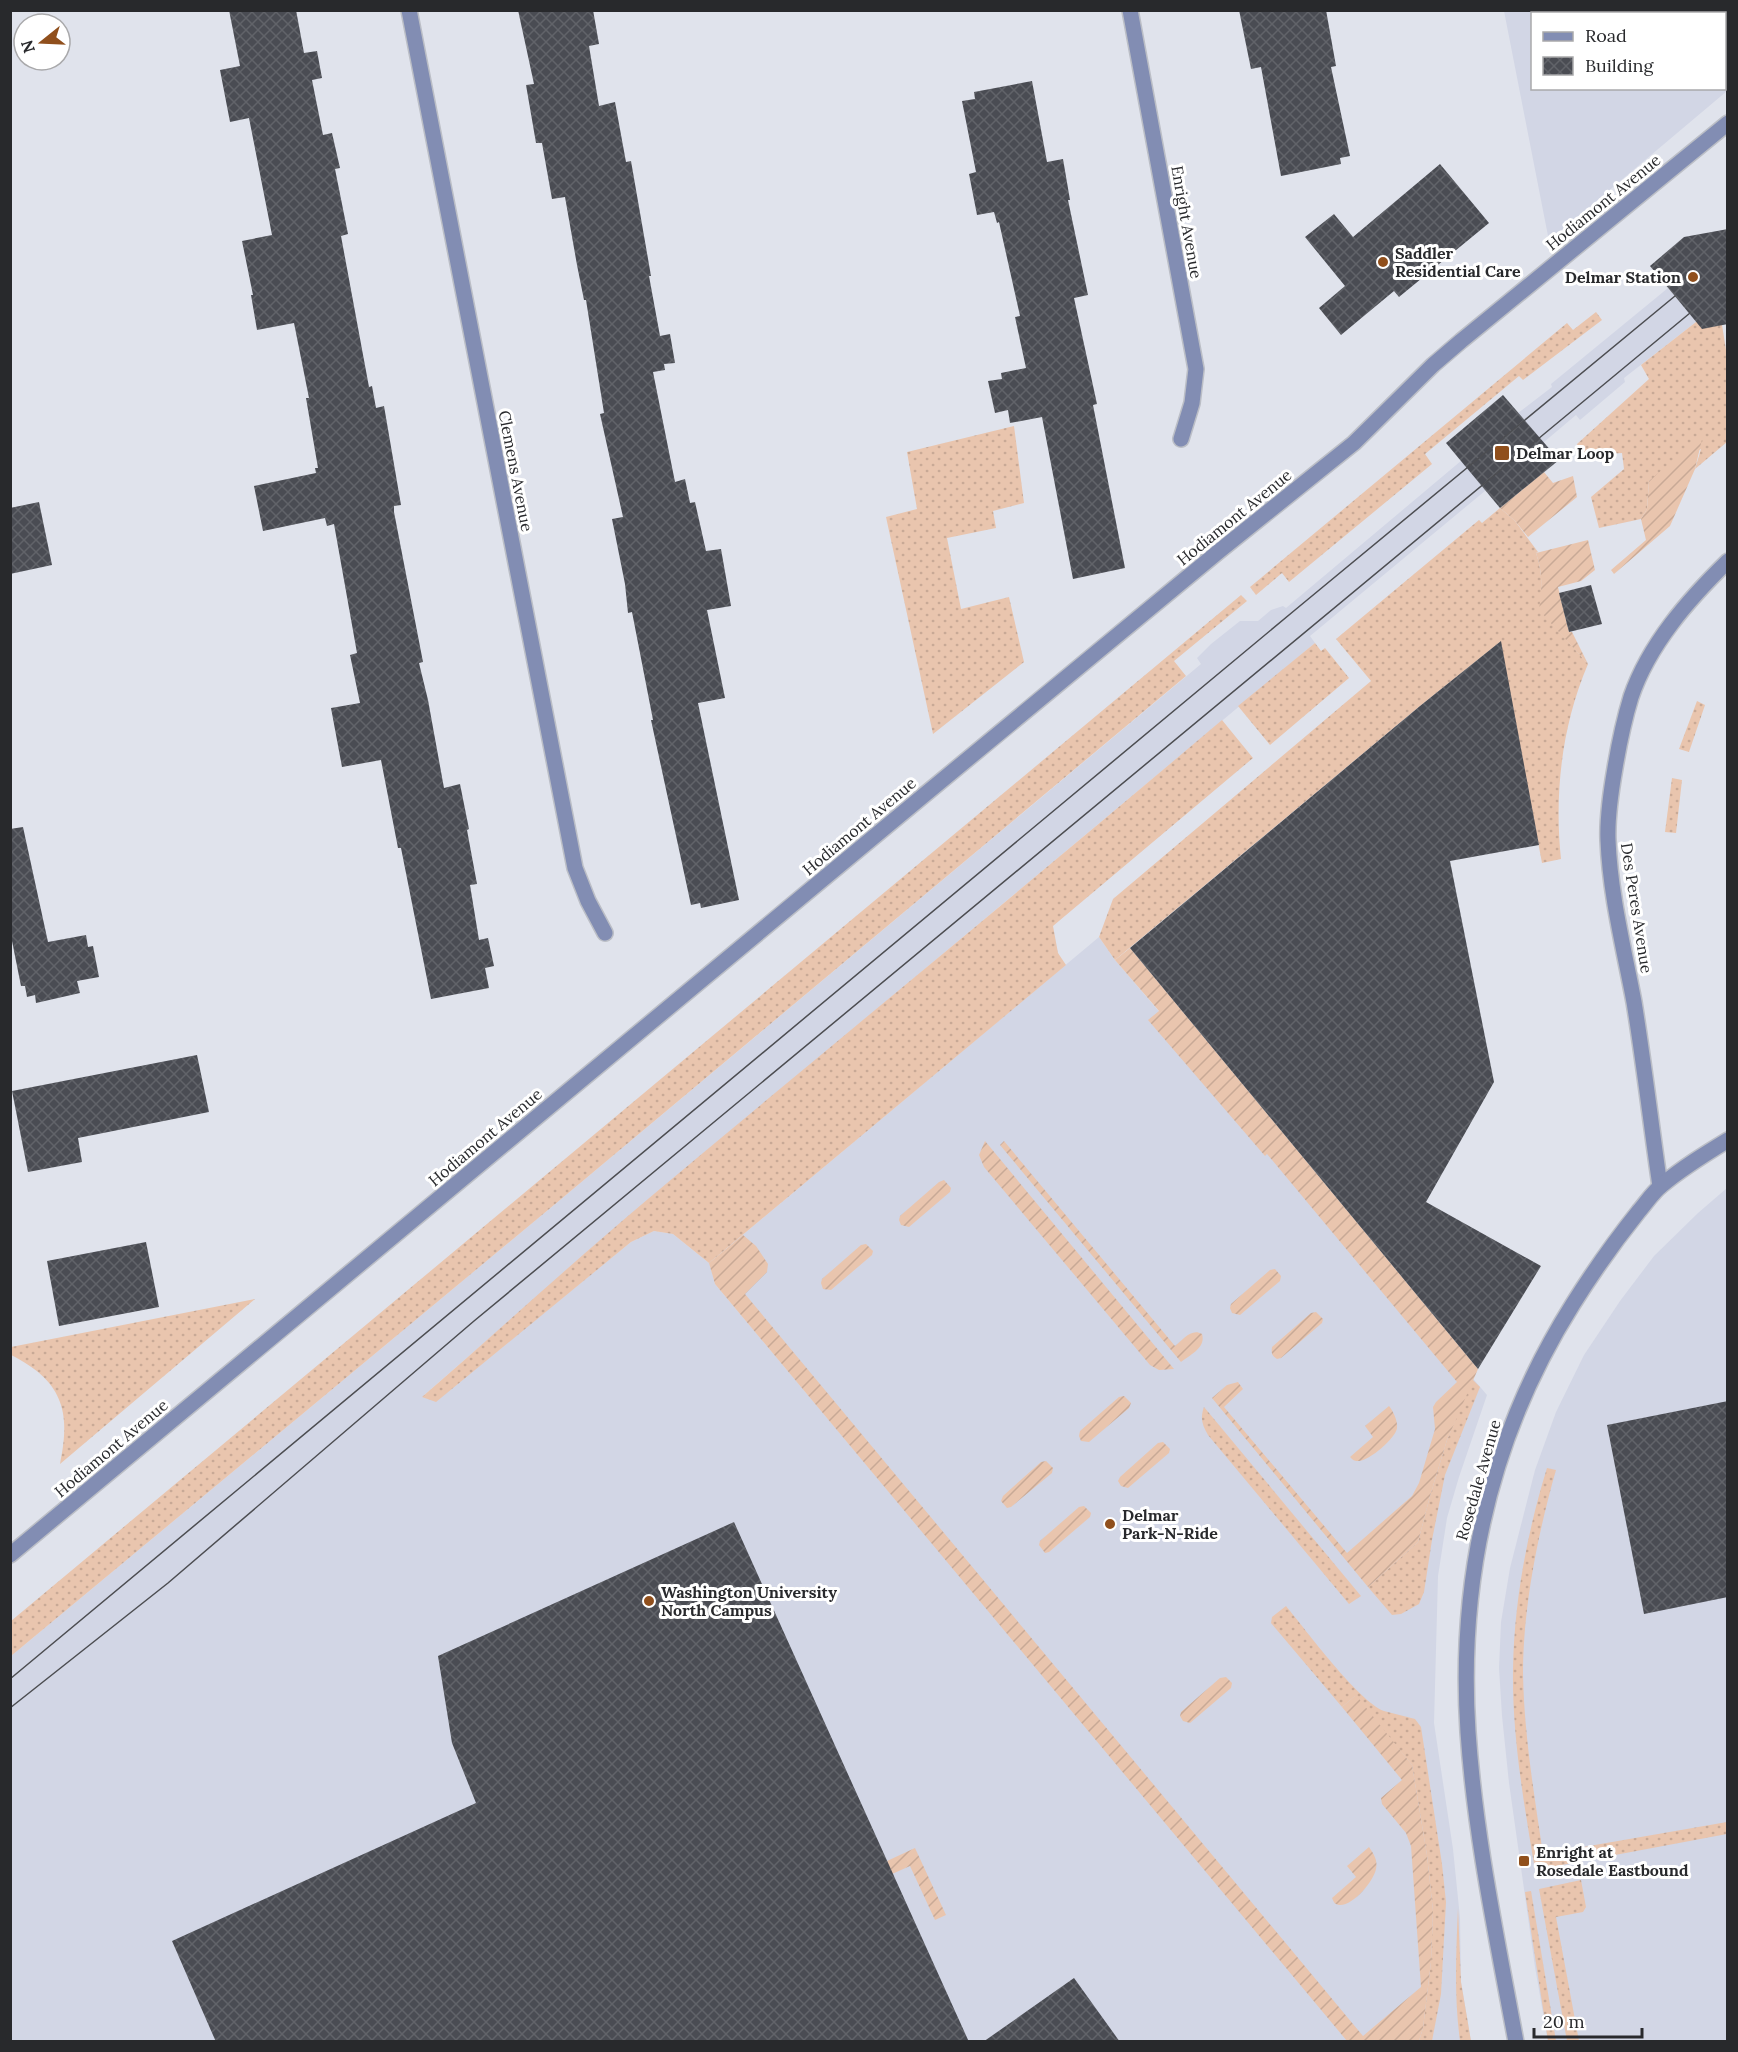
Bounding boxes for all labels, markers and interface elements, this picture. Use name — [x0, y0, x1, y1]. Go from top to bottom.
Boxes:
north arrow — [12, 12, 72, 72]
legend — [1531, 12, 1726, 90]
text: Road — [1585, 24, 1627, 47]
text: N — [16, 38, 39, 56]
text: Building — [1585, 54, 1655, 77]
street label: Hodiamont Avenue — [1542, 149, 1665, 254]
street label: Enright Avenue — [1167, 164, 1207, 280]
place label: Saddler Residential Care — [1395, 243, 1521, 281]
marker: Saddler Residential Care — [1376, 255, 1390, 269]
place label: Delmar Station — [1565, 267, 1681, 287]
marker: Delmar Station — [1686, 270, 1700, 284]
street label: Clemens Avenue — [494, 409, 538, 534]
place label: Delmar Loop — [1516, 443, 1615, 463]
marker: Delmar Loop — [1493, 444, 1511, 462]
street label: Hodiamont Avenue — [1173, 464, 1296, 569]
street label: Hodiamont Avenue — [798, 773, 920, 879]
street label: Des Peres Avenue — [1617, 841, 1657, 975]
street label: Hodiamont Avenue — [424, 1084, 546, 1190]
street label: Hodiamont Avenue — [50, 1395, 172, 1501]
street label: Rosedale Avenue — [1451, 1417, 1505, 1543]
place label: Delmar Park-N-Ride — [1122, 1505, 1218, 1543]
marker: Delmar Park-N-Ride — [1103, 1517, 1117, 1531]
place label: Washington University North Campus — [661, 1582, 837, 1620]
marker: Washington University North Campus — [642, 1594, 656, 1608]
place label: Enright at Rosedale Eastbound — [1536, 1842, 1689, 1880]
marker: Enright at Rosedale Eastbound — [1517, 1854, 1531, 1868]
scale bar — [1534, 2001, 1642, 2039]
text: 20 m — [1543, 2010, 1585, 2033]

